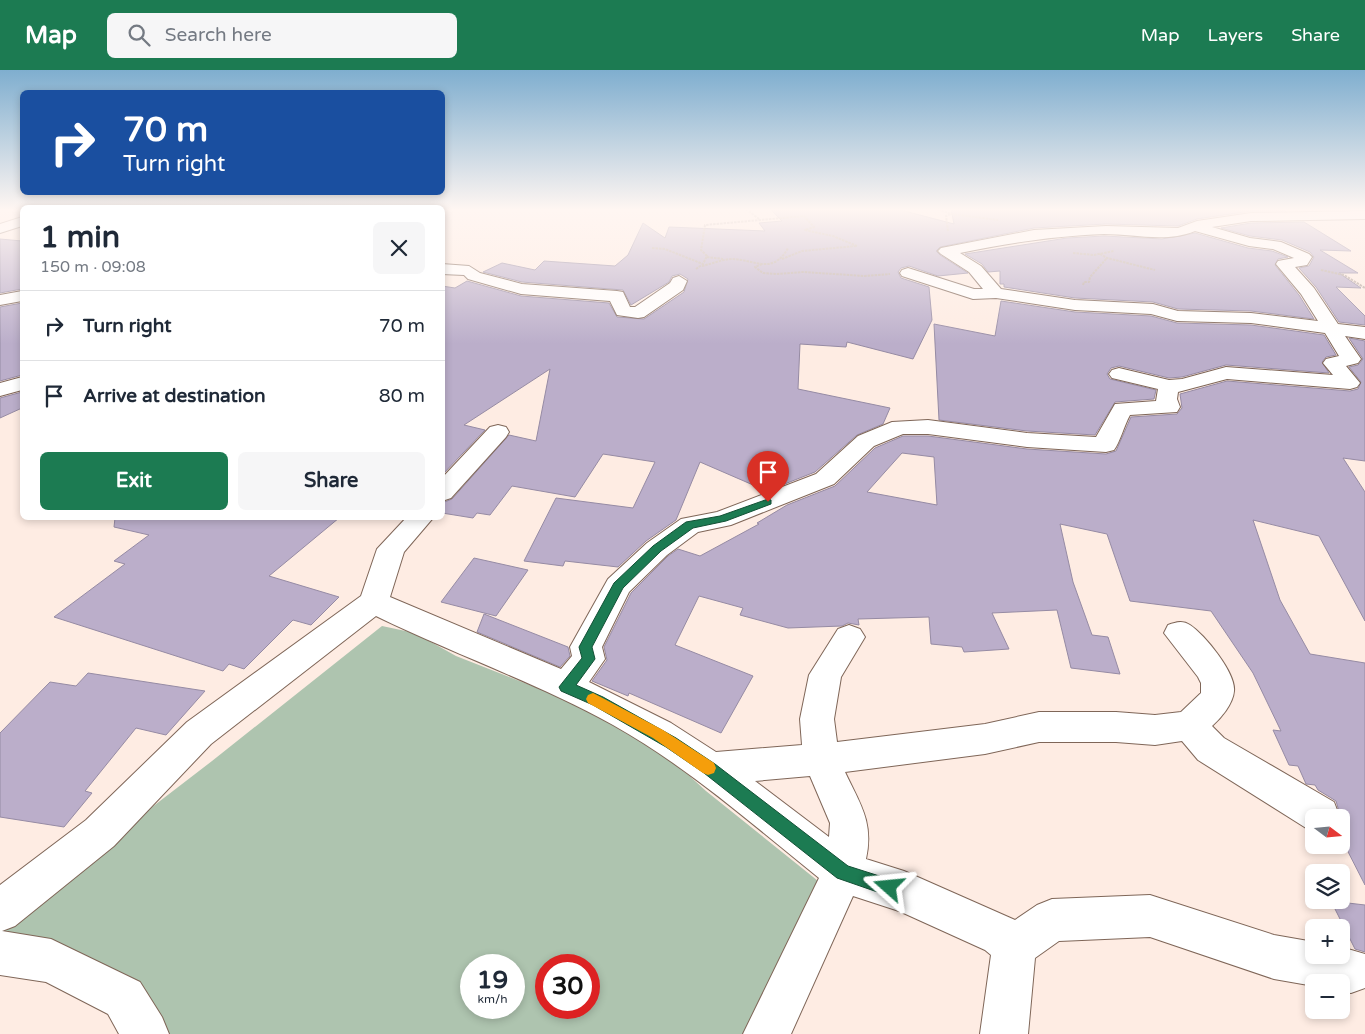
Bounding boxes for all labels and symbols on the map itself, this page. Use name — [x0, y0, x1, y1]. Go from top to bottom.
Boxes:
pin — [747, 451, 789, 502]
north arrow — [1305, 809, 1350, 854]
position arrow — [862, 860, 914, 912]
speed limit sign: 30 — [535, 954, 600, 1019]

